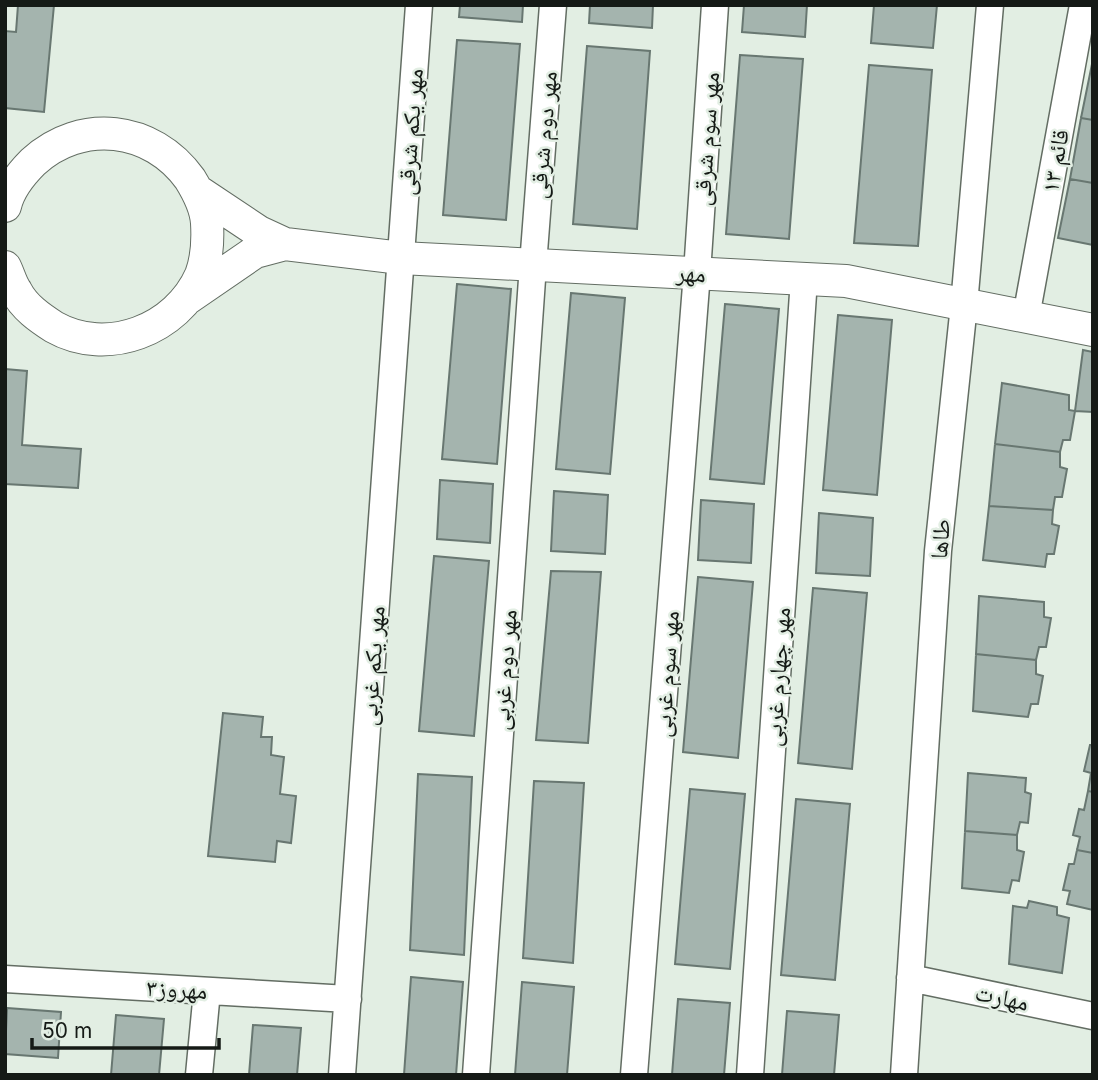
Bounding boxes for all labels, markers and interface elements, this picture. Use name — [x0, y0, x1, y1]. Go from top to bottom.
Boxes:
street label: مهر یکم شرقی — [391, 68, 431, 197]
street label: مهر دوم شرقی — [523, 70, 565, 200]
street label: مهر سوم شرقی — [687, 71, 727, 207]
street label: قائم ۱۳ — [1035, 127, 1077, 195]
street label: مهر — [674, 258, 707, 288]
street label: طاها — [924, 518, 956, 560]
street label: مهر یکم غربی — [353, 605, 393, 727]
street label: مهر چهارم غربی — [758, 606, 798, 748]
street label: مهر دوم غربی — [485, 609, 525, 732]
street label: مهر سوم غربی — [647, 610, 687, 738]
street label: مهروز۳ — [146, 973, 208, 1005]
street label: مهارت — [973, 977, 1031, 1017]
scale bar — [32, 1006, 219, 1050]
text: 50 m — [42, 1018, 92, 1043]

